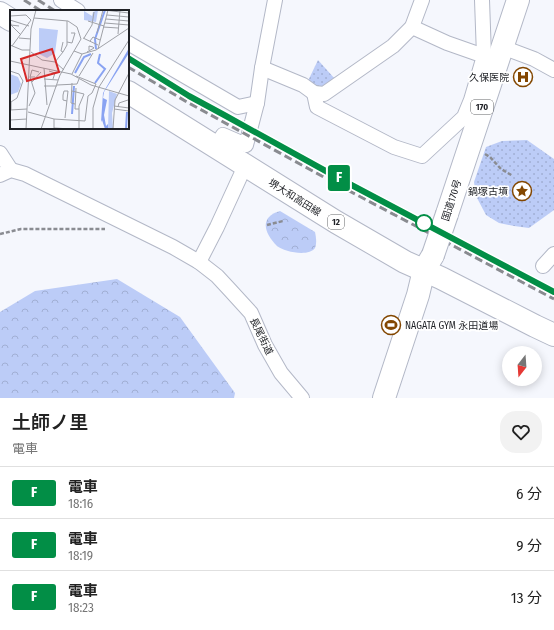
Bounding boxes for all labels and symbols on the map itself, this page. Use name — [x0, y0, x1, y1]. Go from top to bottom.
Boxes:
inset map — [10, 10, 129, 129]
hospital icon: 久保医院 — [512, 66, 534, 88]
place label: 久保医院 — [469, 72, 509, 84]
road number: 170 — [471, 100, 493, 114]
line badge: F — [326, 165, 352, 191]
street label: 堺大和高田線 — [266, 177, 323, 219]
street label: 国道170号 — [440, 178, 464, 223]
place icon: 鍋塚古墳 — [511, 180, 533, 202]
place label: 鍋塚古墳 — [468, 186, 508, 198]
unlabelled marker — [415, 214, 433, 232]
road number: 12 — [328, 215, 344, 229]
sports icon: NAGATA GYM 永田道場 — [380, 314, 402, 336]
street label: 長尾街道 — [247, 316, 275, 357]
place label: NAGATA GYM 永田道場 — [405, 320, 498, 332]
north arrow — [502, 346, 542, 386]

